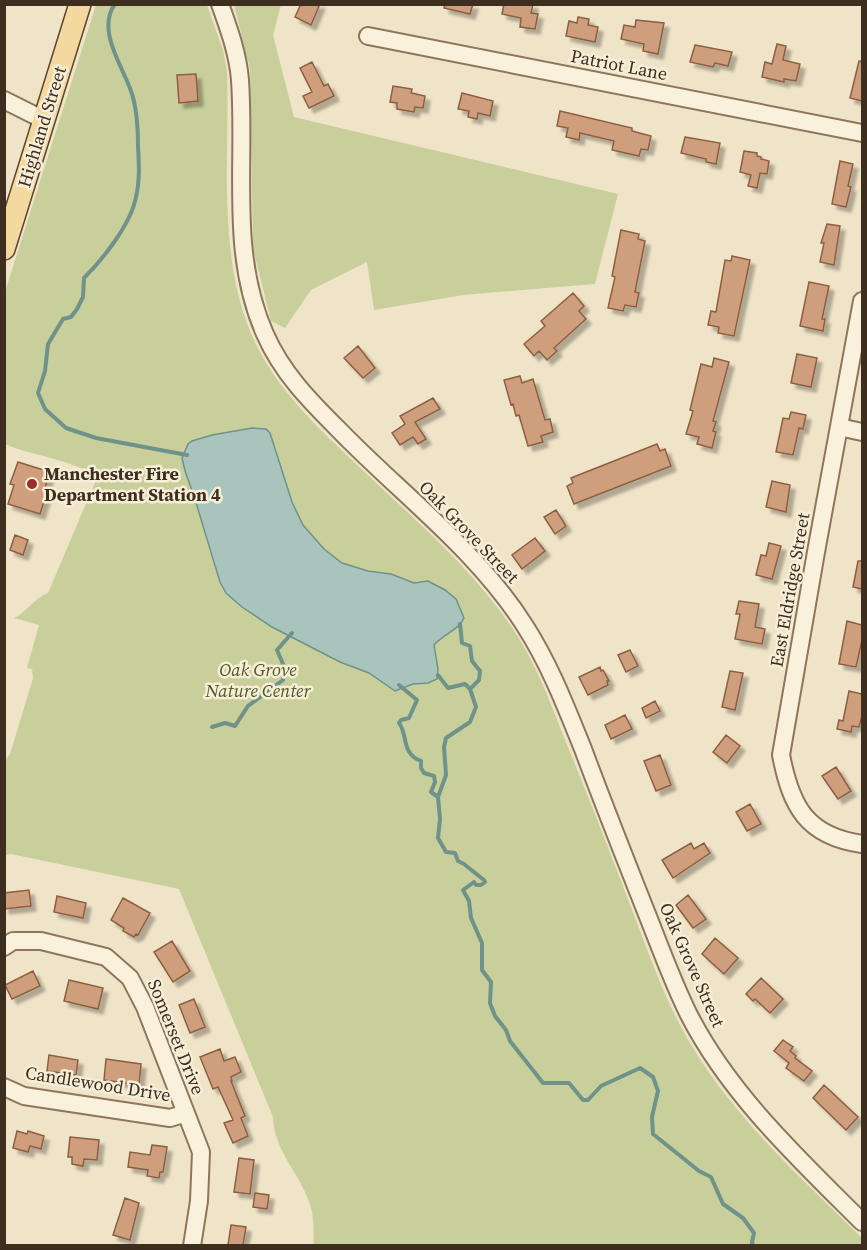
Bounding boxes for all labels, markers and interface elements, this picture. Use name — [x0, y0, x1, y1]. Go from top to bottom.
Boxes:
street label: Patriot Lane — [568, 43, 670, 86]
street label: Highland Street — [11, 63, 72, 191]
place label: Manchester Fire Department Station 4 — [44, 461, 221, 507]
street label: Oak Grove Street — [414, 475, 525, 589]
marker: Manchester Fire Department Station 4 — [25, 477, 39, 491]
street label: East Eldridge Street — [764, 511, 815, 669]
park label: Oak Grove Nature Center — [204, 657, 311, 703]
street label: Oak Grove Street — [654, 898, 731, 1031]
street label: Somerset Drive — [142, 975, 211, 1098]
street label: Candlewood Drive — [24, 1060, 173, 1107]

